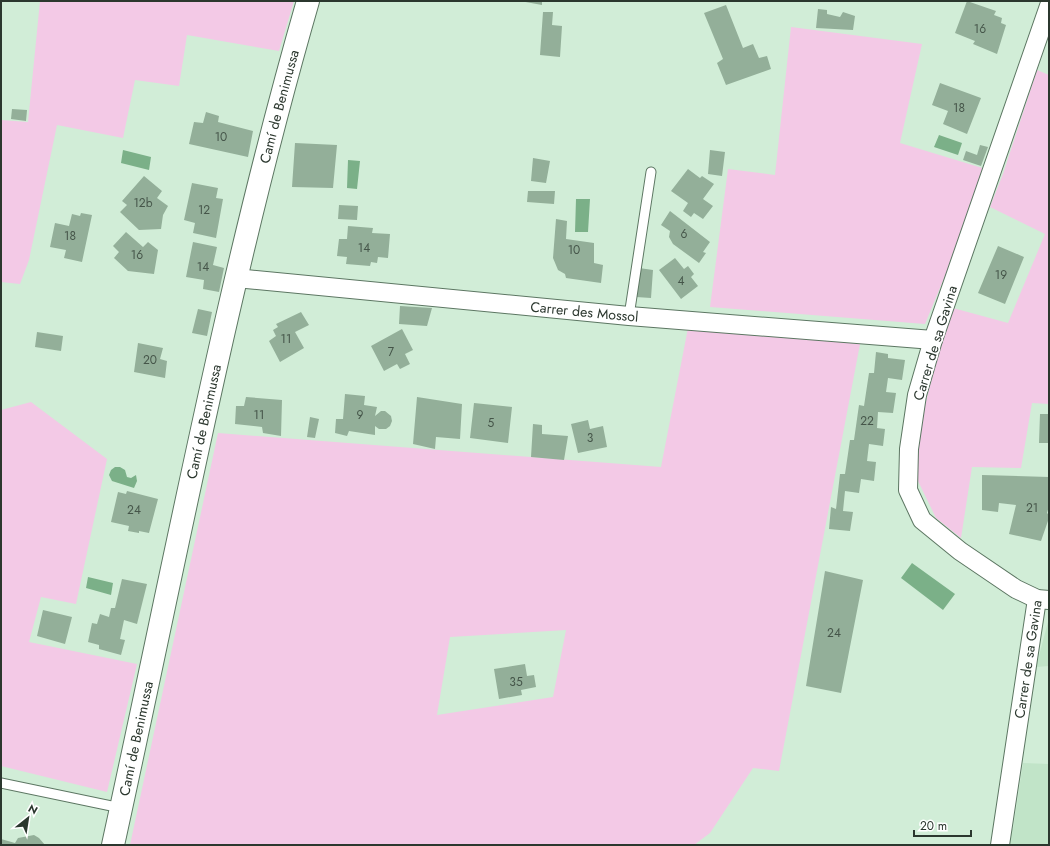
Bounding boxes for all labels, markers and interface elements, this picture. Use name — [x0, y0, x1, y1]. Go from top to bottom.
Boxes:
house number: 16 — [974, 20, 986, 38]
street label: Camí de Benimussa — [255, 47, 304, 165]
house number: 18 — [953, 99, 965, 117]
house number: 10 — [215, 128, 227, 146]
house number: 12b — [133, 194, 153, 212]
house number: 12 — [198, 201, 210, 219]
house number: 6 — [681, 225, 688, 243]
house number: 18 — [64, 227, 76, 245]
house number: 14 — [358, 239, 370, 257]
house number: 10 — [568, 241, 580, 259]
house number: 16 — [131, 246, 143, 264]
house number: 14 — [197, 258, 209, 276]
house number: 19 — [995, 266, 1007, 284]
house number: 4 — [678, 272, 685, 290]
street label: Carrer de sa Gavina — [908, 283, 962, 403]
street label: Carrer des Mossol — [530, 297, 639, 327]
house number: 11 — [281, 330, 291, 348]
house number: 7 — [388, 343, 395, 361]
house number: 20 — [143, 351, 157, 369]
street label: Camí de Benimussa — [181, 362, 226, 481]
house number: 11 — [254, 406, 264, 424]
house number: 9 — [357, 406, 364, 424]
house number: 22 — [860, 412, 874, 430]
house number: 5 — [488, 414, 495, 432]
house number: 3 — [587, 429, 594, 447]
house number: 21 — [1026, 499, 1038, 517]
house number: 24 — [127, 501, 141, 519]
street label: Carrer de sa Gavina — [1009, 599, 1047, 720]
house number: 24 — [827, 624, 841, 642]
house number: 35 — [509, 673, 523, 691]
street label: Camí de Benimussa — [114, 679, 158, 798]
north arrow — [8, 798, 48, 838]
text: N — [25, 800, 41, 818]
scale bar — [914, 812, 971, 838]
text: 20 m — [920, 817, 947, 835]

